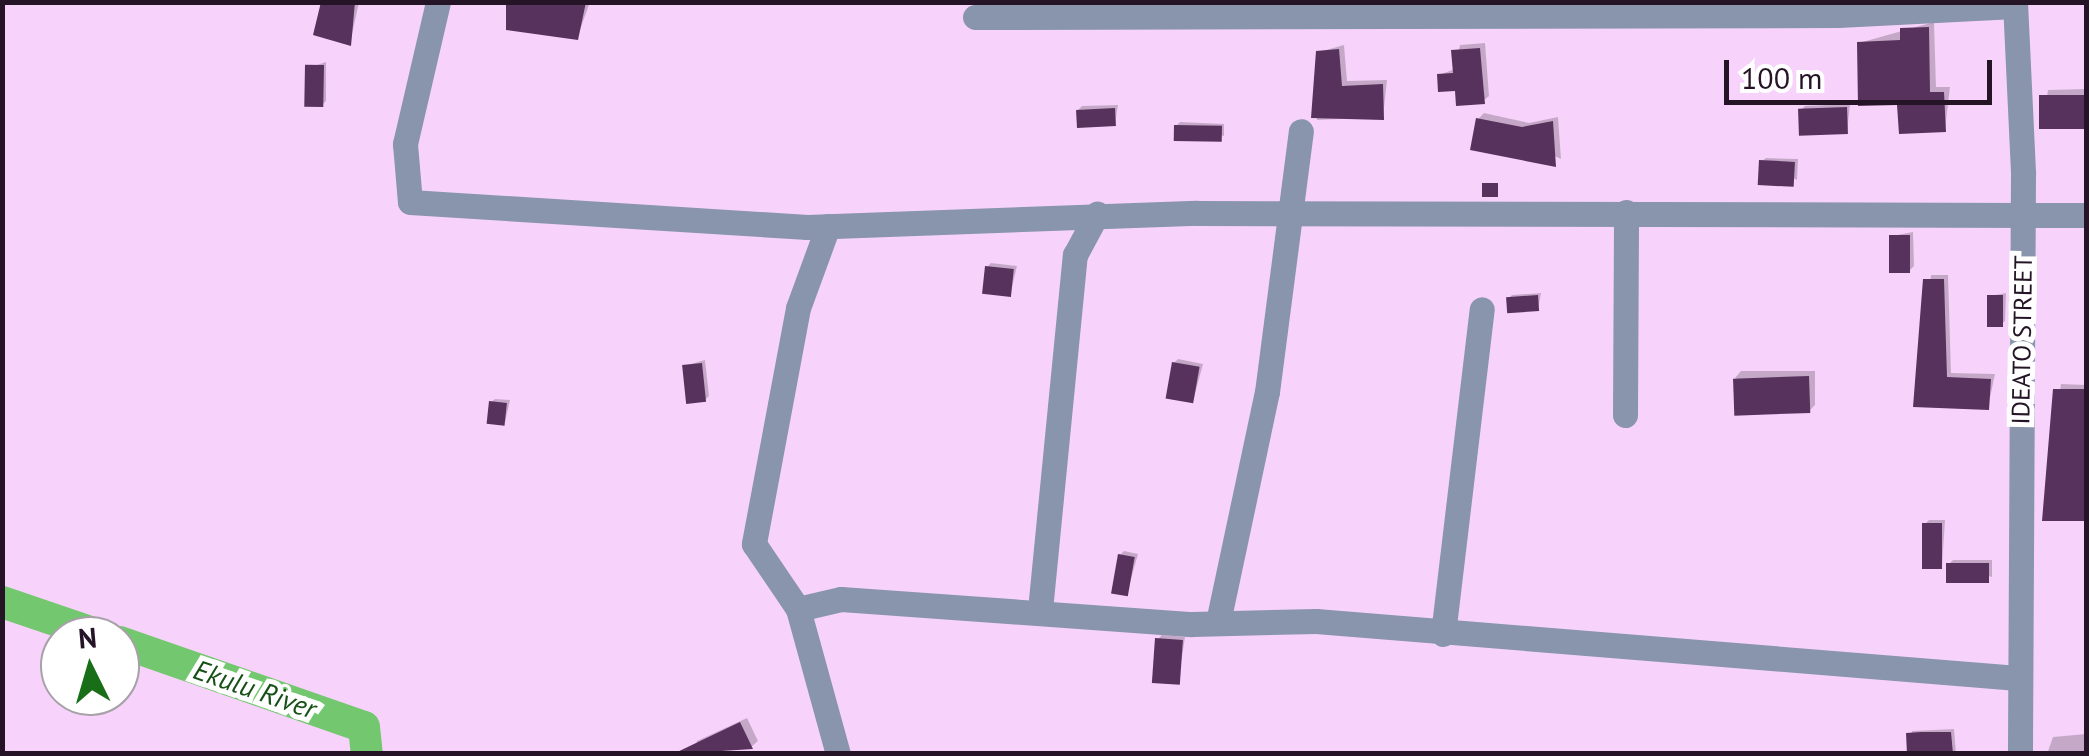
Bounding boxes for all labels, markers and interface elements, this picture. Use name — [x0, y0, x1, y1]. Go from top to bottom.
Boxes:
scale bar — [1729, 40, 1996, 102]
text: 100 m — [1741, 58, 1822, 97]
street label: IDEATO STREET — [2006, 255, 2038, 425]
north arrow — [40, 616, 140, 716]
text: N — [77, 618, 98, 657]
water label: Ekulu River — [189, 652, 321, 726]

